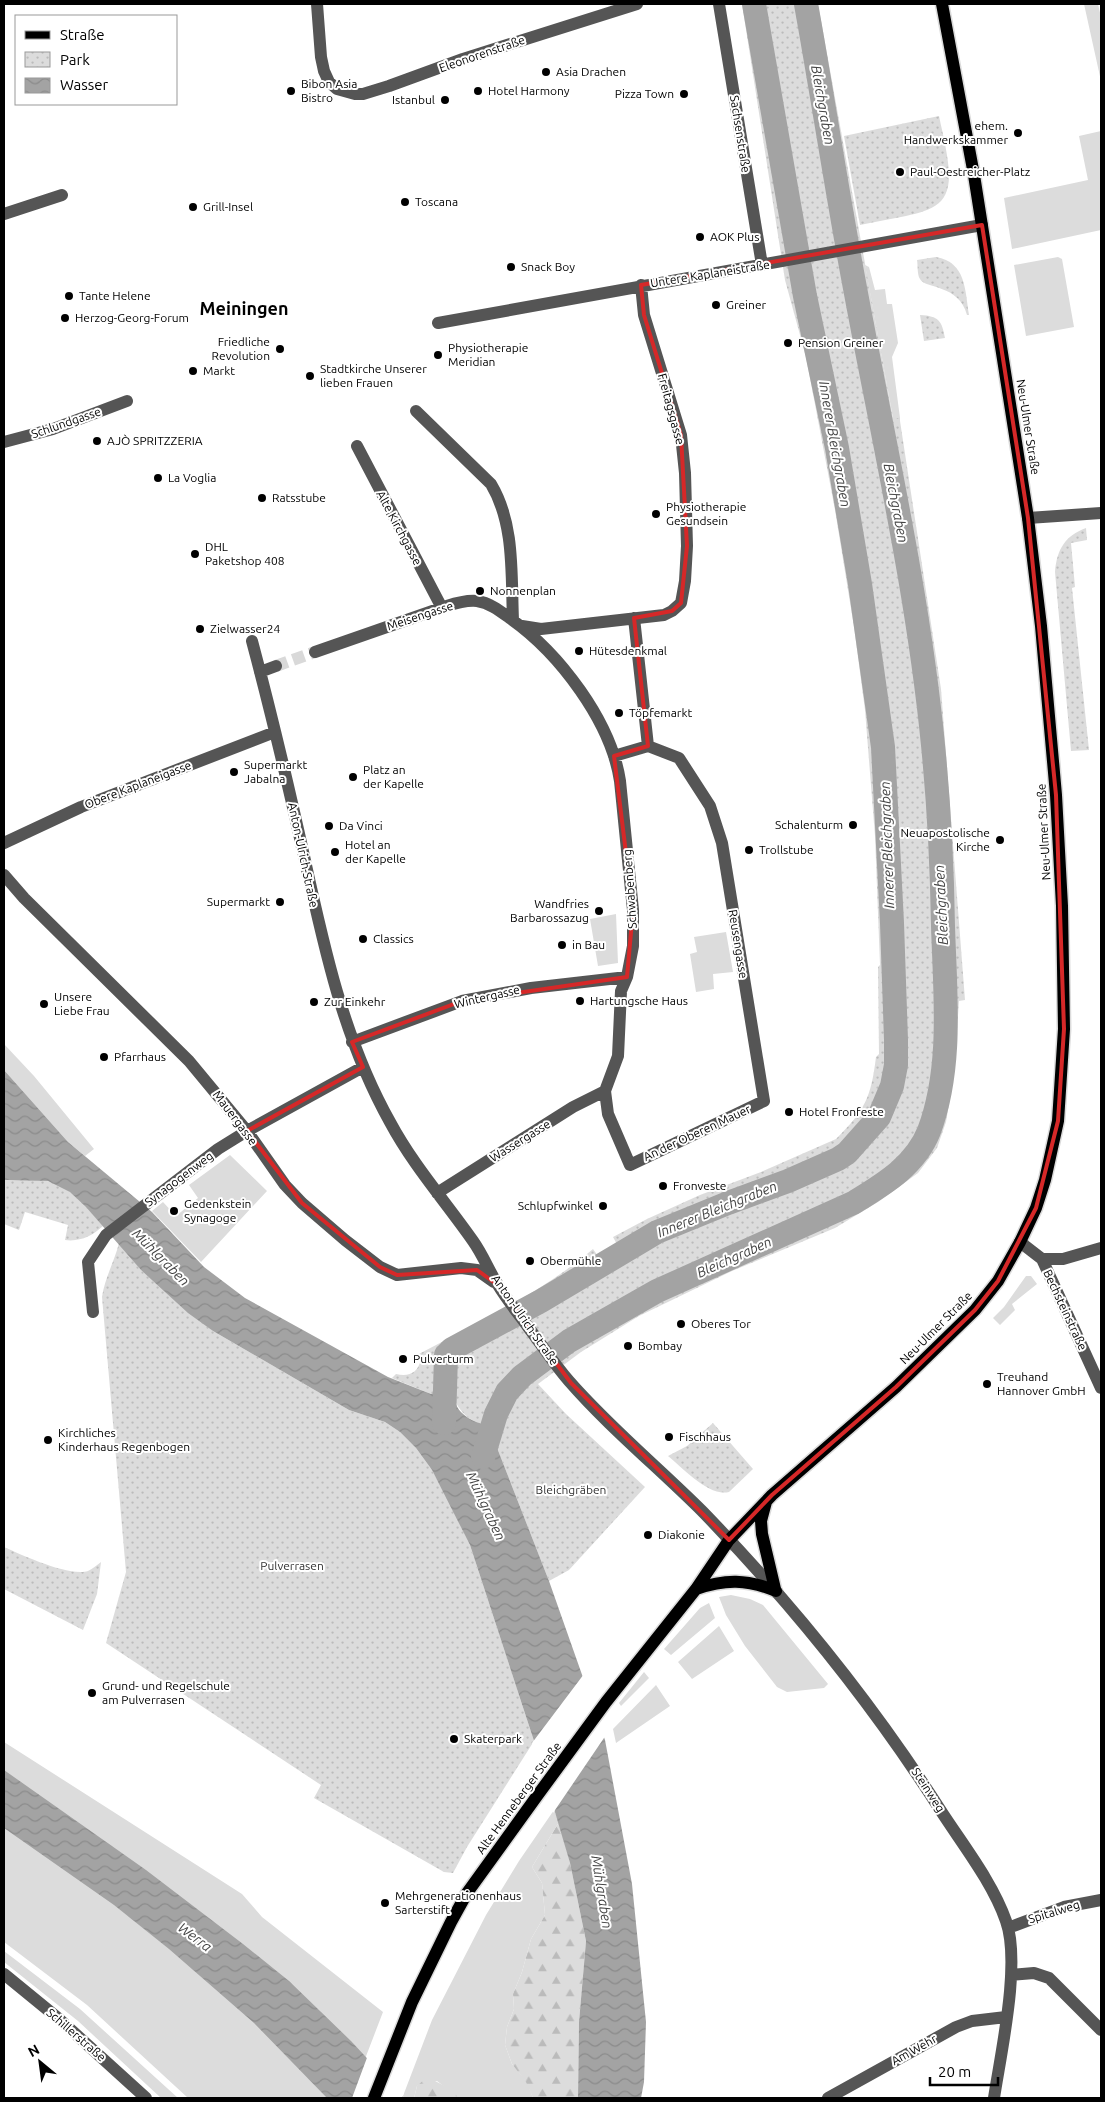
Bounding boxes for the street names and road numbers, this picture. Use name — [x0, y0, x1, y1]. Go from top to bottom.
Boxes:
street label: Eleonorenstraße — [437, 33, 526, 74]
street label: Sachsenstraße — [728, 94, 753, 173]
street label: Untere Kaplaneistraße — [649, 258, 771, 289]
street label: Freitagsgasse — [656, 372, 687, 446]
street label: Neu-Ulmer Straße — [1015, 378, 1042, 476]
street label: Schlundgasse — [29, 405, 102, 441]
street label: Alte Kirchgasse — [374, 488, 425, 567]
street label: Meisengasse — [385, 599, 455, 632]
street label: Obere Kaplaneigasse — [83, 758, 193, 811]
street label: Neu-Ulmer Straße — [1034, 783, 1053, 881]
street label: Anton-Ulrich-Straße — [286, 801, 321, 909]
street label: Schwabenberg — [620, 849, 639, 929]
street label: Reusengasse — [727, 908, 750, 979]
street label: Wintergasse — [453, 983, 521, 1010]
street label: Mauergasse — [211, 1088, 260, 1147]
street label: An der Oberen Mauer — [641, 1102, 753, 1163]
street label: Wassergasse — [487, 1117, 552, 1164]
street label: Synagogenweg — [142, 1149, 215, 1208]
street label: Bechsteinstraße — [1041, 1267, 1090, 1352]
street label: Anton-Ulrich-Straße — [489, 1272, 561, 1367]
street label: Neu-Ulmer Straße — [897, 1289, 974, 1366]
street label: Alte Henneberger Straße — [474, 1739, 564, 1856]
street label: Steinweg — [909, 1765, 948, 1814]
street label: Spitalweg — [1027, 1898, 1081, 1925]
street label: Schillerstraße — [44, 2006, 108, 2064]
street label: Am Wehr — [889, 2032, 939, 2067]

